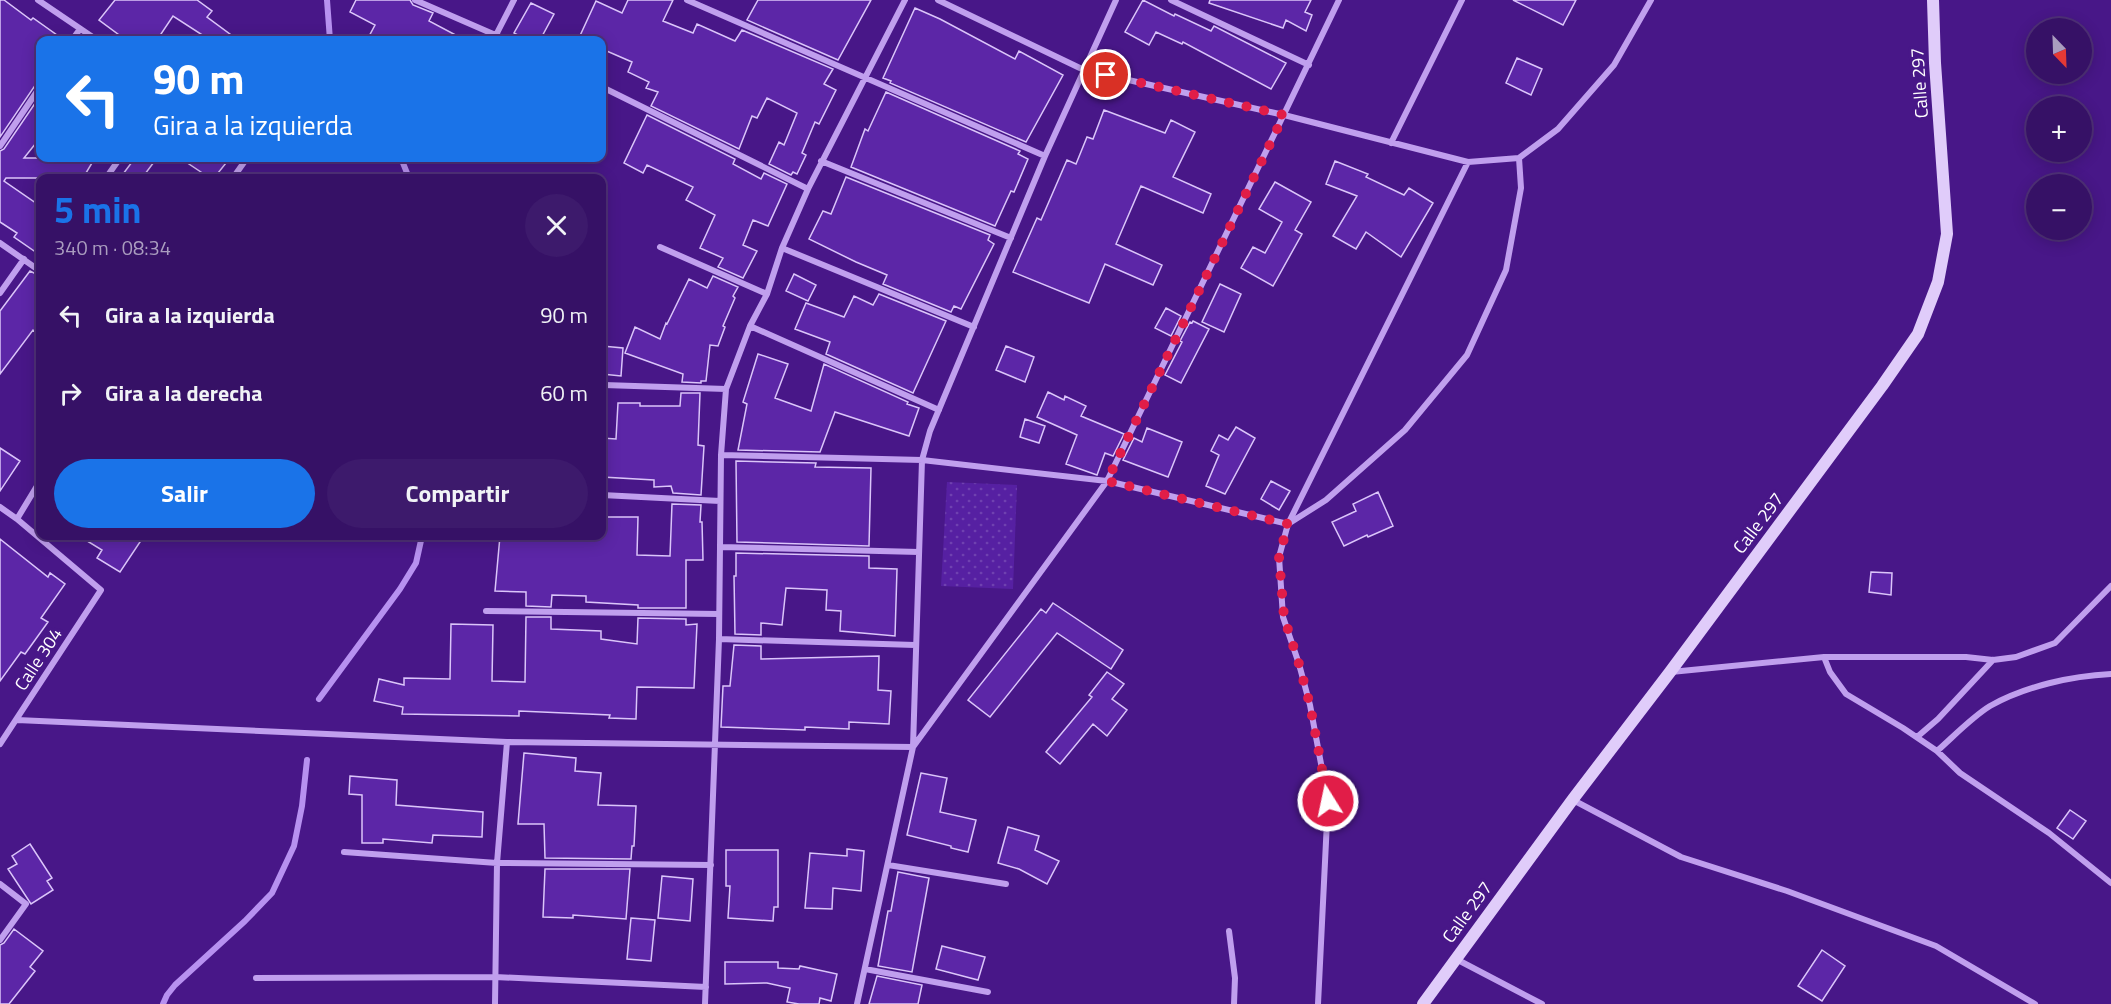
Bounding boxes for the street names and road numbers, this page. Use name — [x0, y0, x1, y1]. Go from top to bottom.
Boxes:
street label: Calle 297 — [1903, 47, 1935, 119]
street label: Calle 297 — [1726, 487, 1790, 559]
street label: Calle 304 — [8, 622, 68, 696]
street label: Calle 297 — [1435, 876, 1499, 948]

